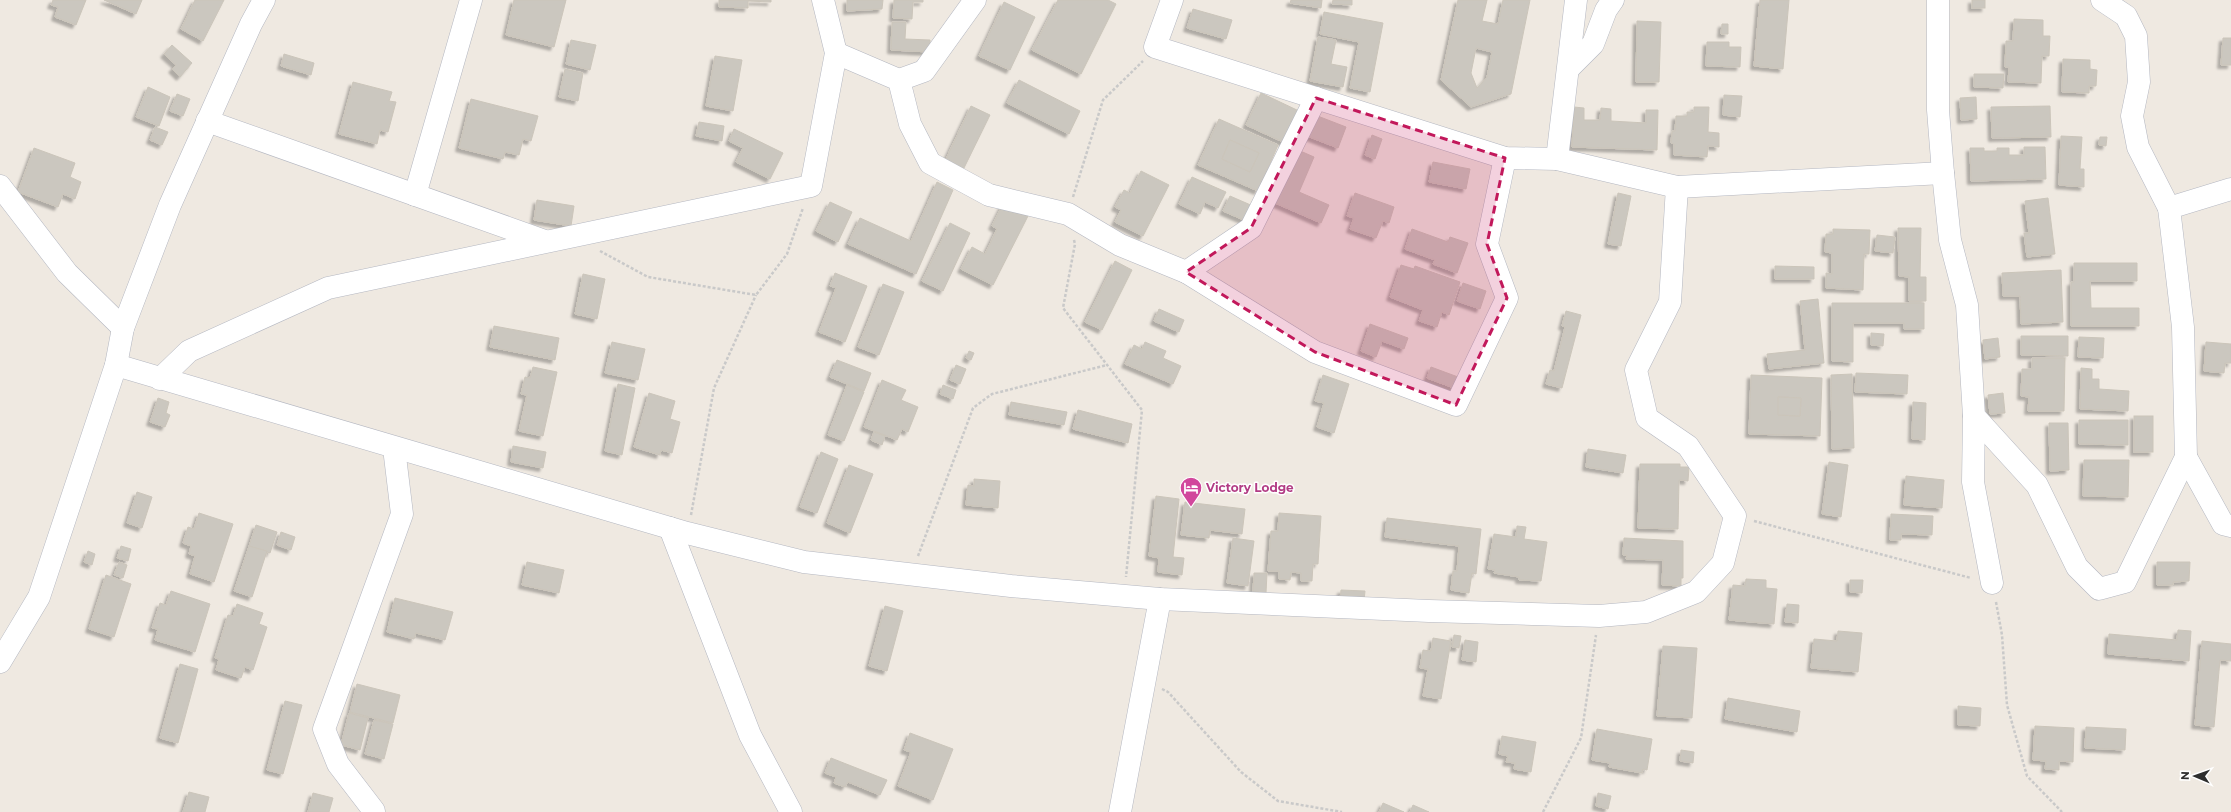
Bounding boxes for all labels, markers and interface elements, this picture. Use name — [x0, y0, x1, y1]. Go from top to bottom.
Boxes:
hotel icon: Victory Lodge — [1178, 475, 1204, 508]
place label: Victory Lodge — [1205, 480, 1294, 495]
north arrow — [2175, 756, 2215, 796]
text: N — [2178, 771, 2192, 780]

